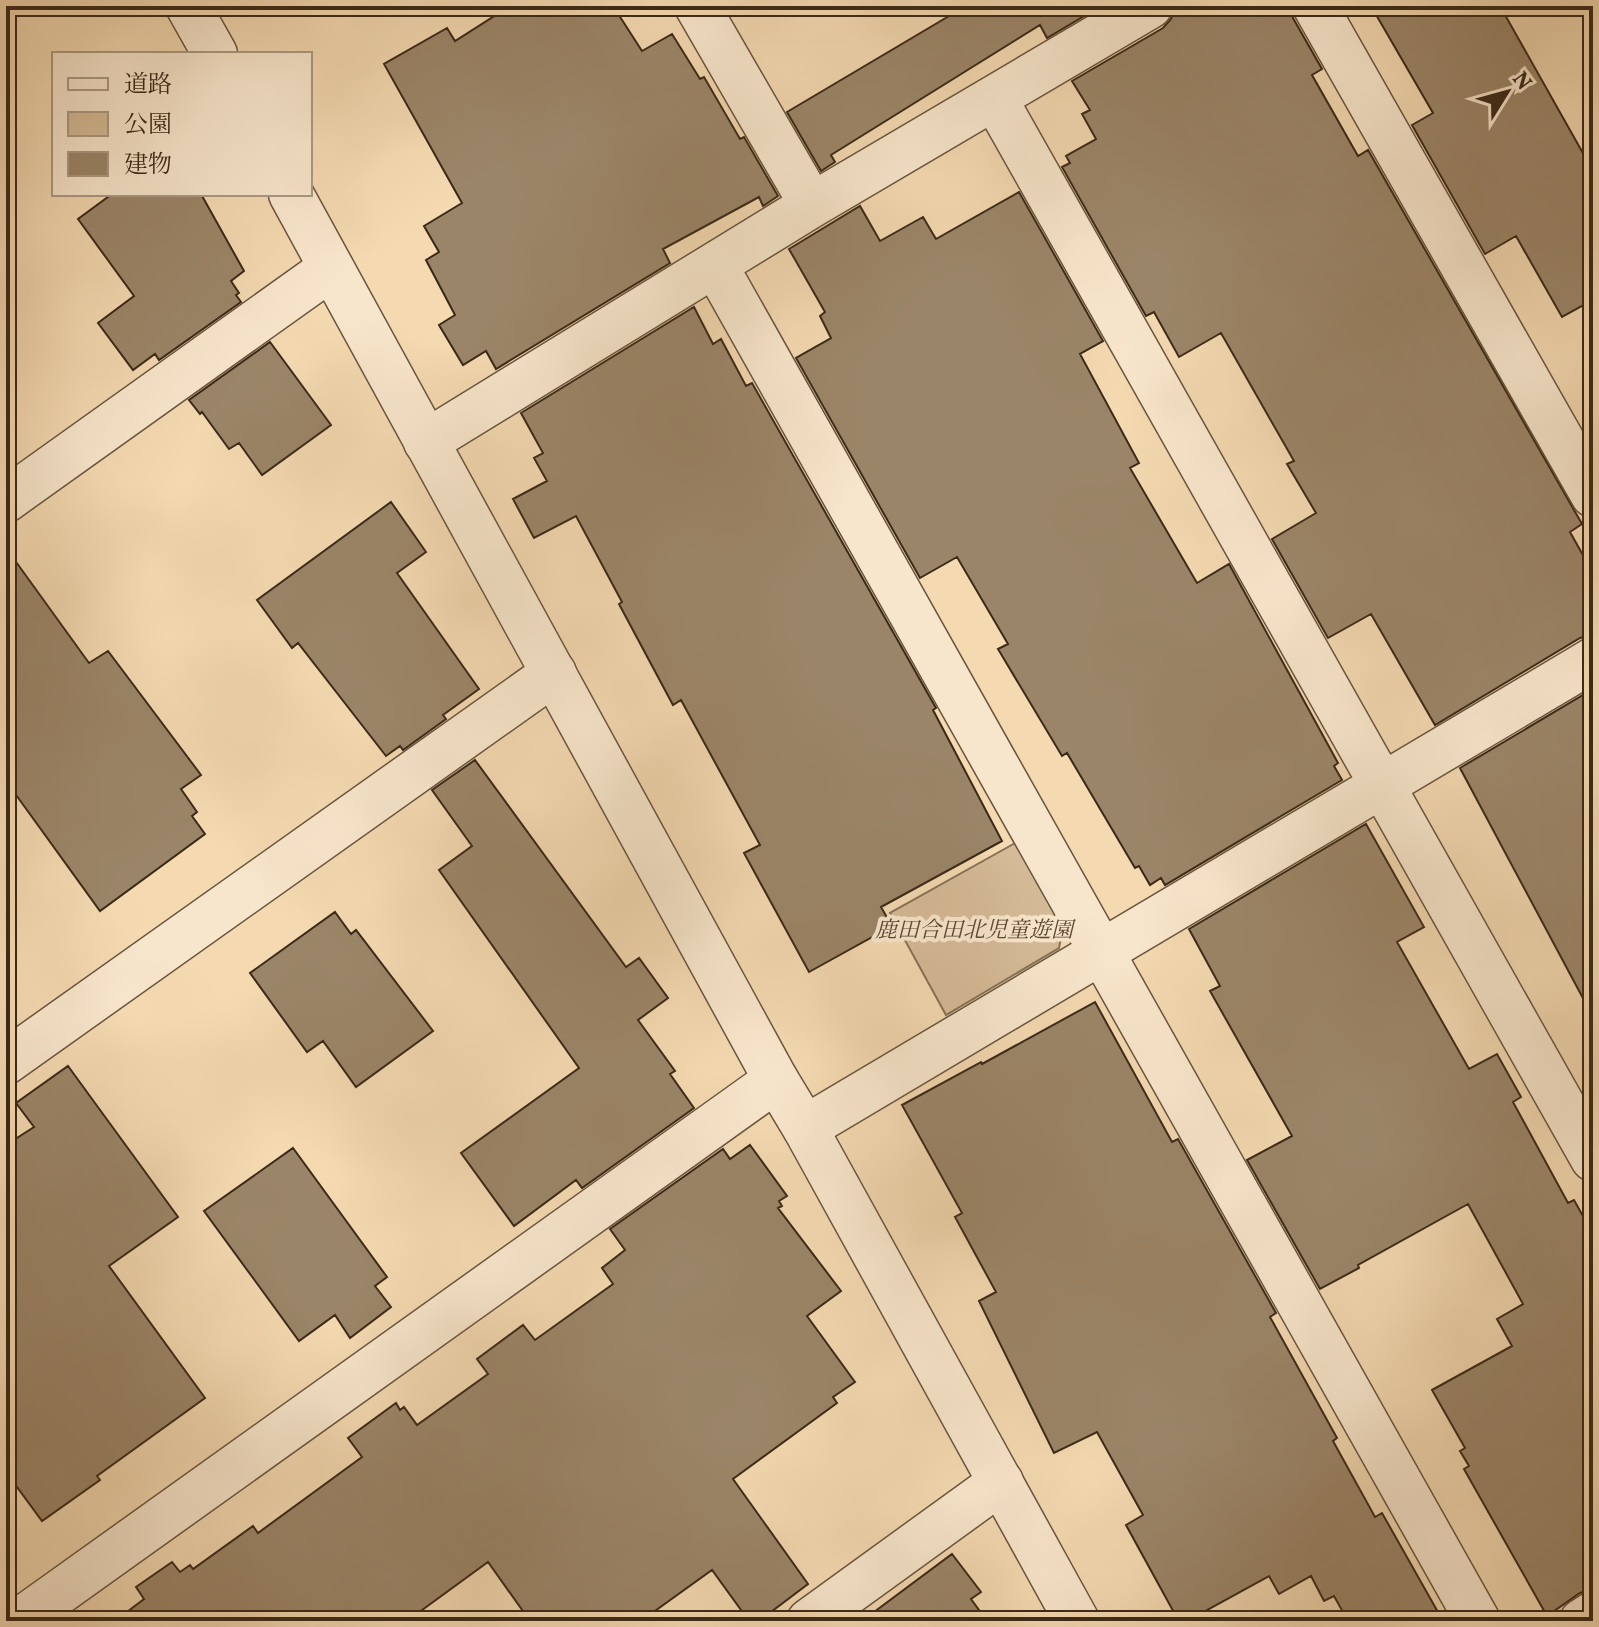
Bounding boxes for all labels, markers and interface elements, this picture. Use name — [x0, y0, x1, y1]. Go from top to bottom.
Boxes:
legend — [52, 52, 312, 196]
north arrow — [1467, 52, 1547, 132]
text: N — [1504, 66, 1538, 97]
text: 道路 — [124, 69, 172, 103]
text: 公園 — [124, 109, 172, 143]
text: 建物 — [124, 149, 172, 183]
park label: 鹿田合田北児童遊園 — [875, 916, 1076, 947]

